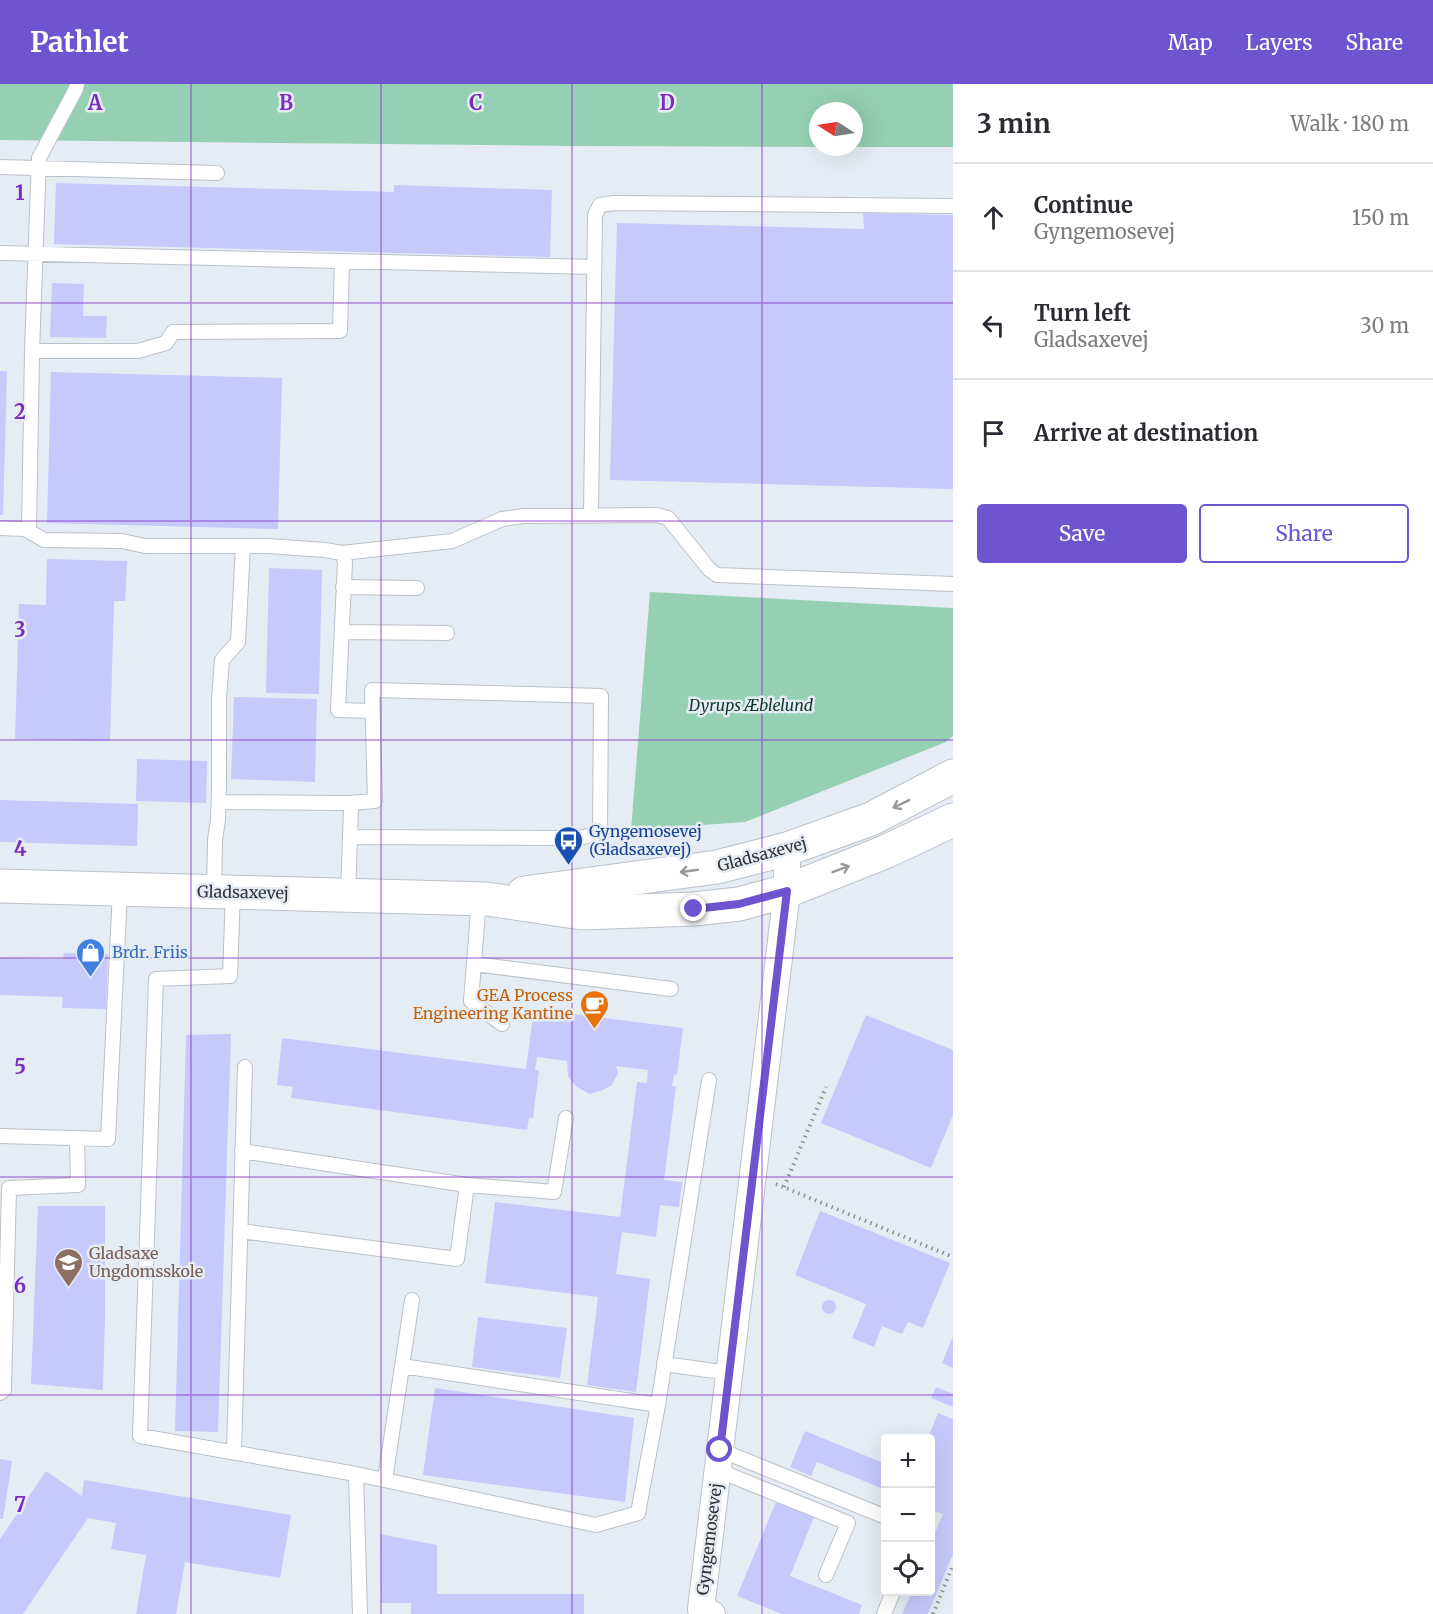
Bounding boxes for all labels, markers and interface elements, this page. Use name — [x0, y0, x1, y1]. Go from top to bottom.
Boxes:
text: Pathlet — [30, 24, 129, 60]
text: Map — [1168, 29, 1213, 56]
text: Layers — [1246, 29, 1313, 56]
text: Share — [1346, 29, 1403, 56]
text: A — [87, 90, 103, 115]
text: B — [279, 90, 293, 115]
text: C — [469, 90, 483, 115]
text: D — [659, 90, 675, 115]
north arrow — [809, 102, 863, 156]
text: 3 min — [977, 107, 1051, 140]
text: Walk · 180 m — [1291, 111, 1409, 136]
text: 1 — [15, 180, 25, 205]
text: Continue — [1034, 191, 1133, 219]
icon: ahead — [977, 201, 1010, 234]
text: 150 m — [1352, 205, 1409, 230]
text: Gyngemosevej — [1034, 219, 1175, 244]
text: Turn left — [1034, 299, 1131, 327]
icon: left — [977, 309, 1010, 342]
text: 30 m — [1360, 313, 1409, 338]
text: Gladsaxevej — [1034, 327, 1149, 352]
text: 2 — [14, 399, 26, 424]
icon: arrive — [977, 417, 1010, 450]
text: Arrive at destination — [1034, 419, 1258, 447]
button: Save — [977, 504, 1187, 563]
button: Share — [1199, 504, 1409, 563]
text: 3 — [14, 617, 26, 642]
park label: Dyrups Æblelund — [688, 695, 814, 715]
one-way arrow — [893, 798, 911, 810]
place label: Gyngemosevej (Gladsaxevej) — [589, 821, 702, 859]
bus stop icon: Gyngemosevej (Gladsaxevej) — [552, 824, 584, 866]
street label: Gladsaxevej — [715, 832, 809, 876]
text: 4 — [14, 836, 27, 861]
one-way arrow — [832, 863, 850, 874]
one-way arrow — [680, 865, 700, 876]
street label: Gladsaxevej — [197, 881, 289, 903]
route end — [680, 895, 706, 921]
shop icon: Brdr. Friis — [75, 936, 107, 978]
place label: Brdr. Friis — [112, 942, 188, 962]
place label: GEA Process Engineering Kantine — [413, 985, 573, 1023]
cafe icon: GEA Process Engineering Kantine — [578, 988, 610, 1030]
text: 5 — [14, 1054, 26, 1079]
place label: Gladsaxe Ungdomsskole — [89, 1243, 203, 1281]
school or university icon: Gladsaxe Ungdomsskole — [52, 1246, 84, 1288]
text: 6 — [14, 1273, 26, 1298]
map controls — [881, 1434, 935, 1596]
button: + — [881, 1434, 935, 1488]
route start — [706, 1436, 732, 1462]
street label: Gyngemosevej — [692, 1482, 726, 1596]
button: − — [881, 1488, 935, 1542]
text: 7 — [14, 1492, 26, 1517]
button: locate — [881, 1542, 935, 1596]

